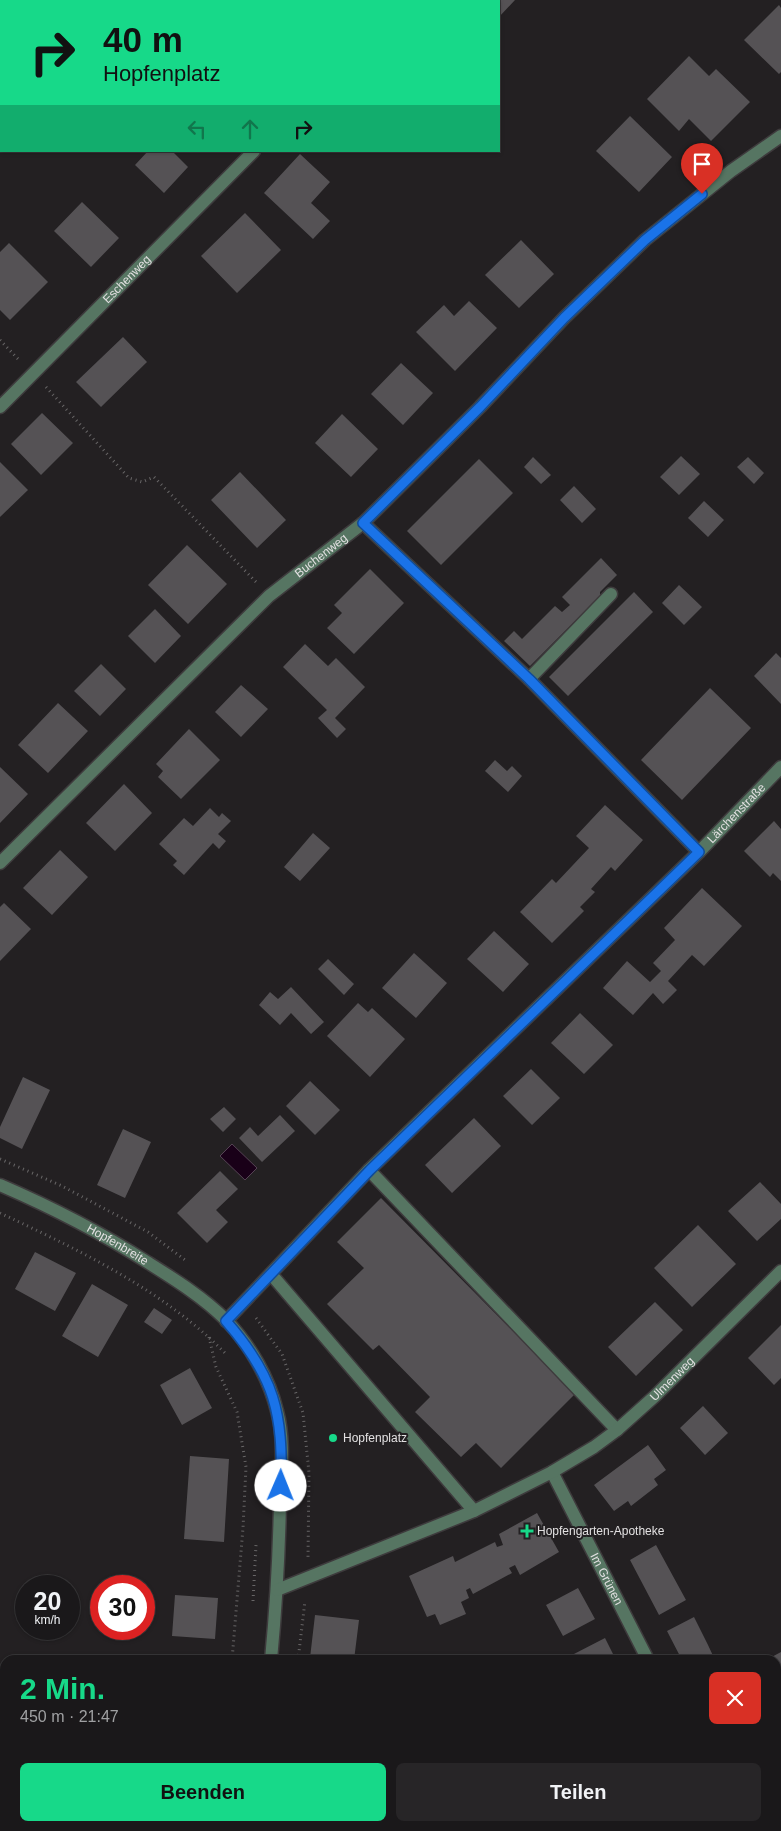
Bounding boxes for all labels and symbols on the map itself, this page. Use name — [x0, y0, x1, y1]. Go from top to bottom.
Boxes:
pin — [681, 143, 723, 194]
street label: Eschenweg — [100, 252, 154, 306]
street label: Buchenweg — [292, 531, 350, 580]
street label: Lärchenstraße — [704, 780, 768, 846]
street label: Hopfenbreite — [85, 1221, 151, 1268]
street label: Ulmenweg — [647, 1354, 697, 1404]
place label: Hopfenplatz — [343, 1431, 407, 1445]
marker: Hopfenplatz — [327, 1432, 339, 1444]
position arrow — [254, 1459, 306, 1511]
place label: Hopfengarten-Apotheke — [537, 1524, 665, 1538]
marker: Hopfengarten-Apotheke — [521, 1525, 533, 1537]
street label: Im Grünen — [587, 1550, 626, 1607]
speed limit sign: 30 — [90, 1575, 155, 1640]

